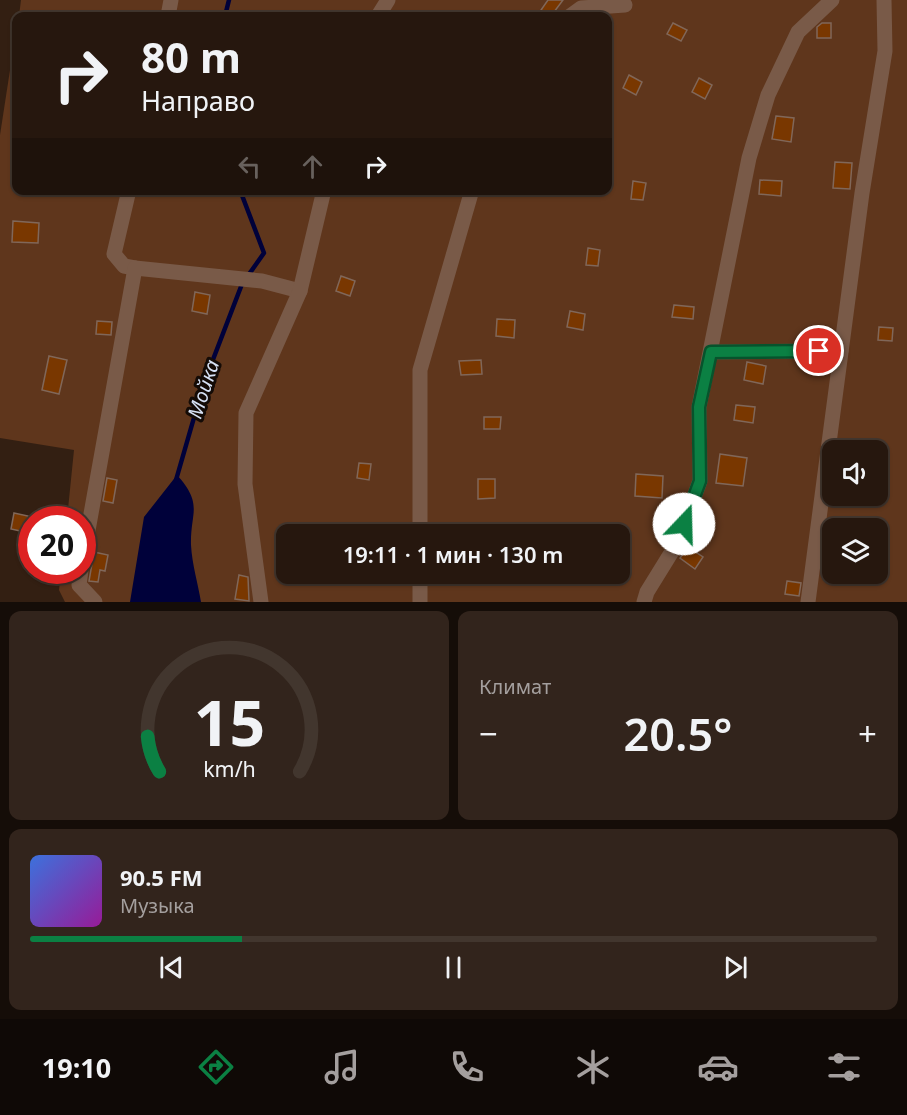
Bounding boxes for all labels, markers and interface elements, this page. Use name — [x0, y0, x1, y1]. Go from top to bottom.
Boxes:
text: 80 m — [141, 28, 241, 85]
icon: right — [42, 36, 120, 114]
text: Направо — [141, 82, 255, 119]
icon: left — [233, 150, 266, 183]
icon: ahead — [296, 150, 329, 183]
icon: right — [359, 150, 392, 183]
pin — [793, 325, 844, 376]
icon: arrive — [802, 334, 835, 367]
water label: Мойка — [181, 356, 225, 422]
map controls — [822, 440, 888, 584]
button: sound — [822, 440, 888, 506]
position arrow — [652, 492, 716, 556]
speed limit sign: 20 — [18, 506, 96, 584]
button: layers — [822, 518, 888, 584]
text: 19:11 · 1 мин · 130 m — [343, 539, 563, 569]
text: Климат — [479, 673, 551, 700]
text: 15 — [193, 679, 265, 764]
text: 20.5° — [624, 703, 732, 764]
text: − — [479, 711, 498, 756]
text: + — [858, 711, 877, 756]
text: km/h — [203, 755, 255, 784]
text: 90.5 FM — [120, 862, 202, 892]
text: Музыка — [120, 892, 195, 919]
icon: previous — [155, 951, 188, 984]
icon: pause — [437, 951, 470, 984]
icon: next — [719, 951, 752, 984]
icon: directions — [195, 1046, 237, 1088]
icon: music — [321, 1046, 363, 1088]
icon: phone — [446, 1046, 488, 1088]
icon: climate — [572, 1046, 614, 1088]
icon: car — [697, 1046, 739, 1088]
icon: filters — [823, 1046, 865, 1088]
text: 19:10 — [42, 1049, 111, 1086]

